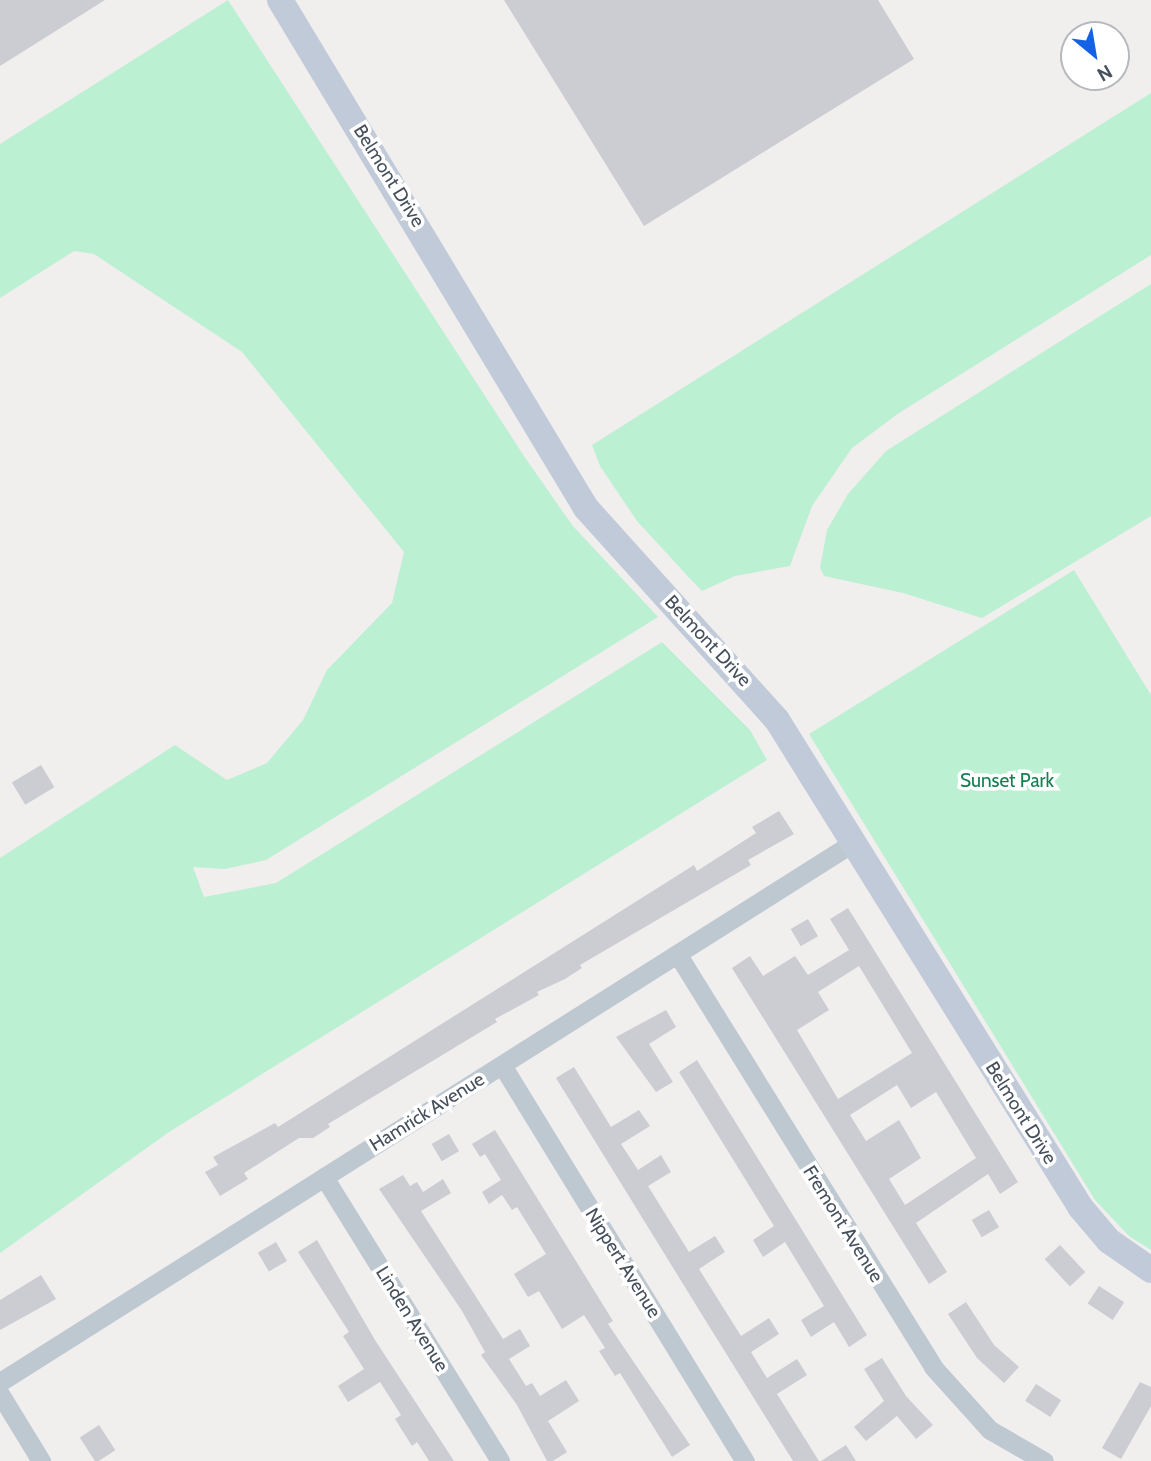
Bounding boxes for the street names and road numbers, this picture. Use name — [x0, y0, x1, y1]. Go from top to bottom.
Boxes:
street label: Belmont Drive — [348, 121, 430, 231]
street label: Belmont Drive — [660, 591, 756, 691]
street label: Belmont Drive — [980, 1058, 1062, 1168]
street label: Hamrick Avenue — [366, 1068, 488, 1156]
street label: Fremont Avenue — [798, 1162, 888, 1286]
street label: Nippert Avenue — [580, 1204, 666, 1322]
street label: Linden Avenue — [371, 1262, 453, 1376]

